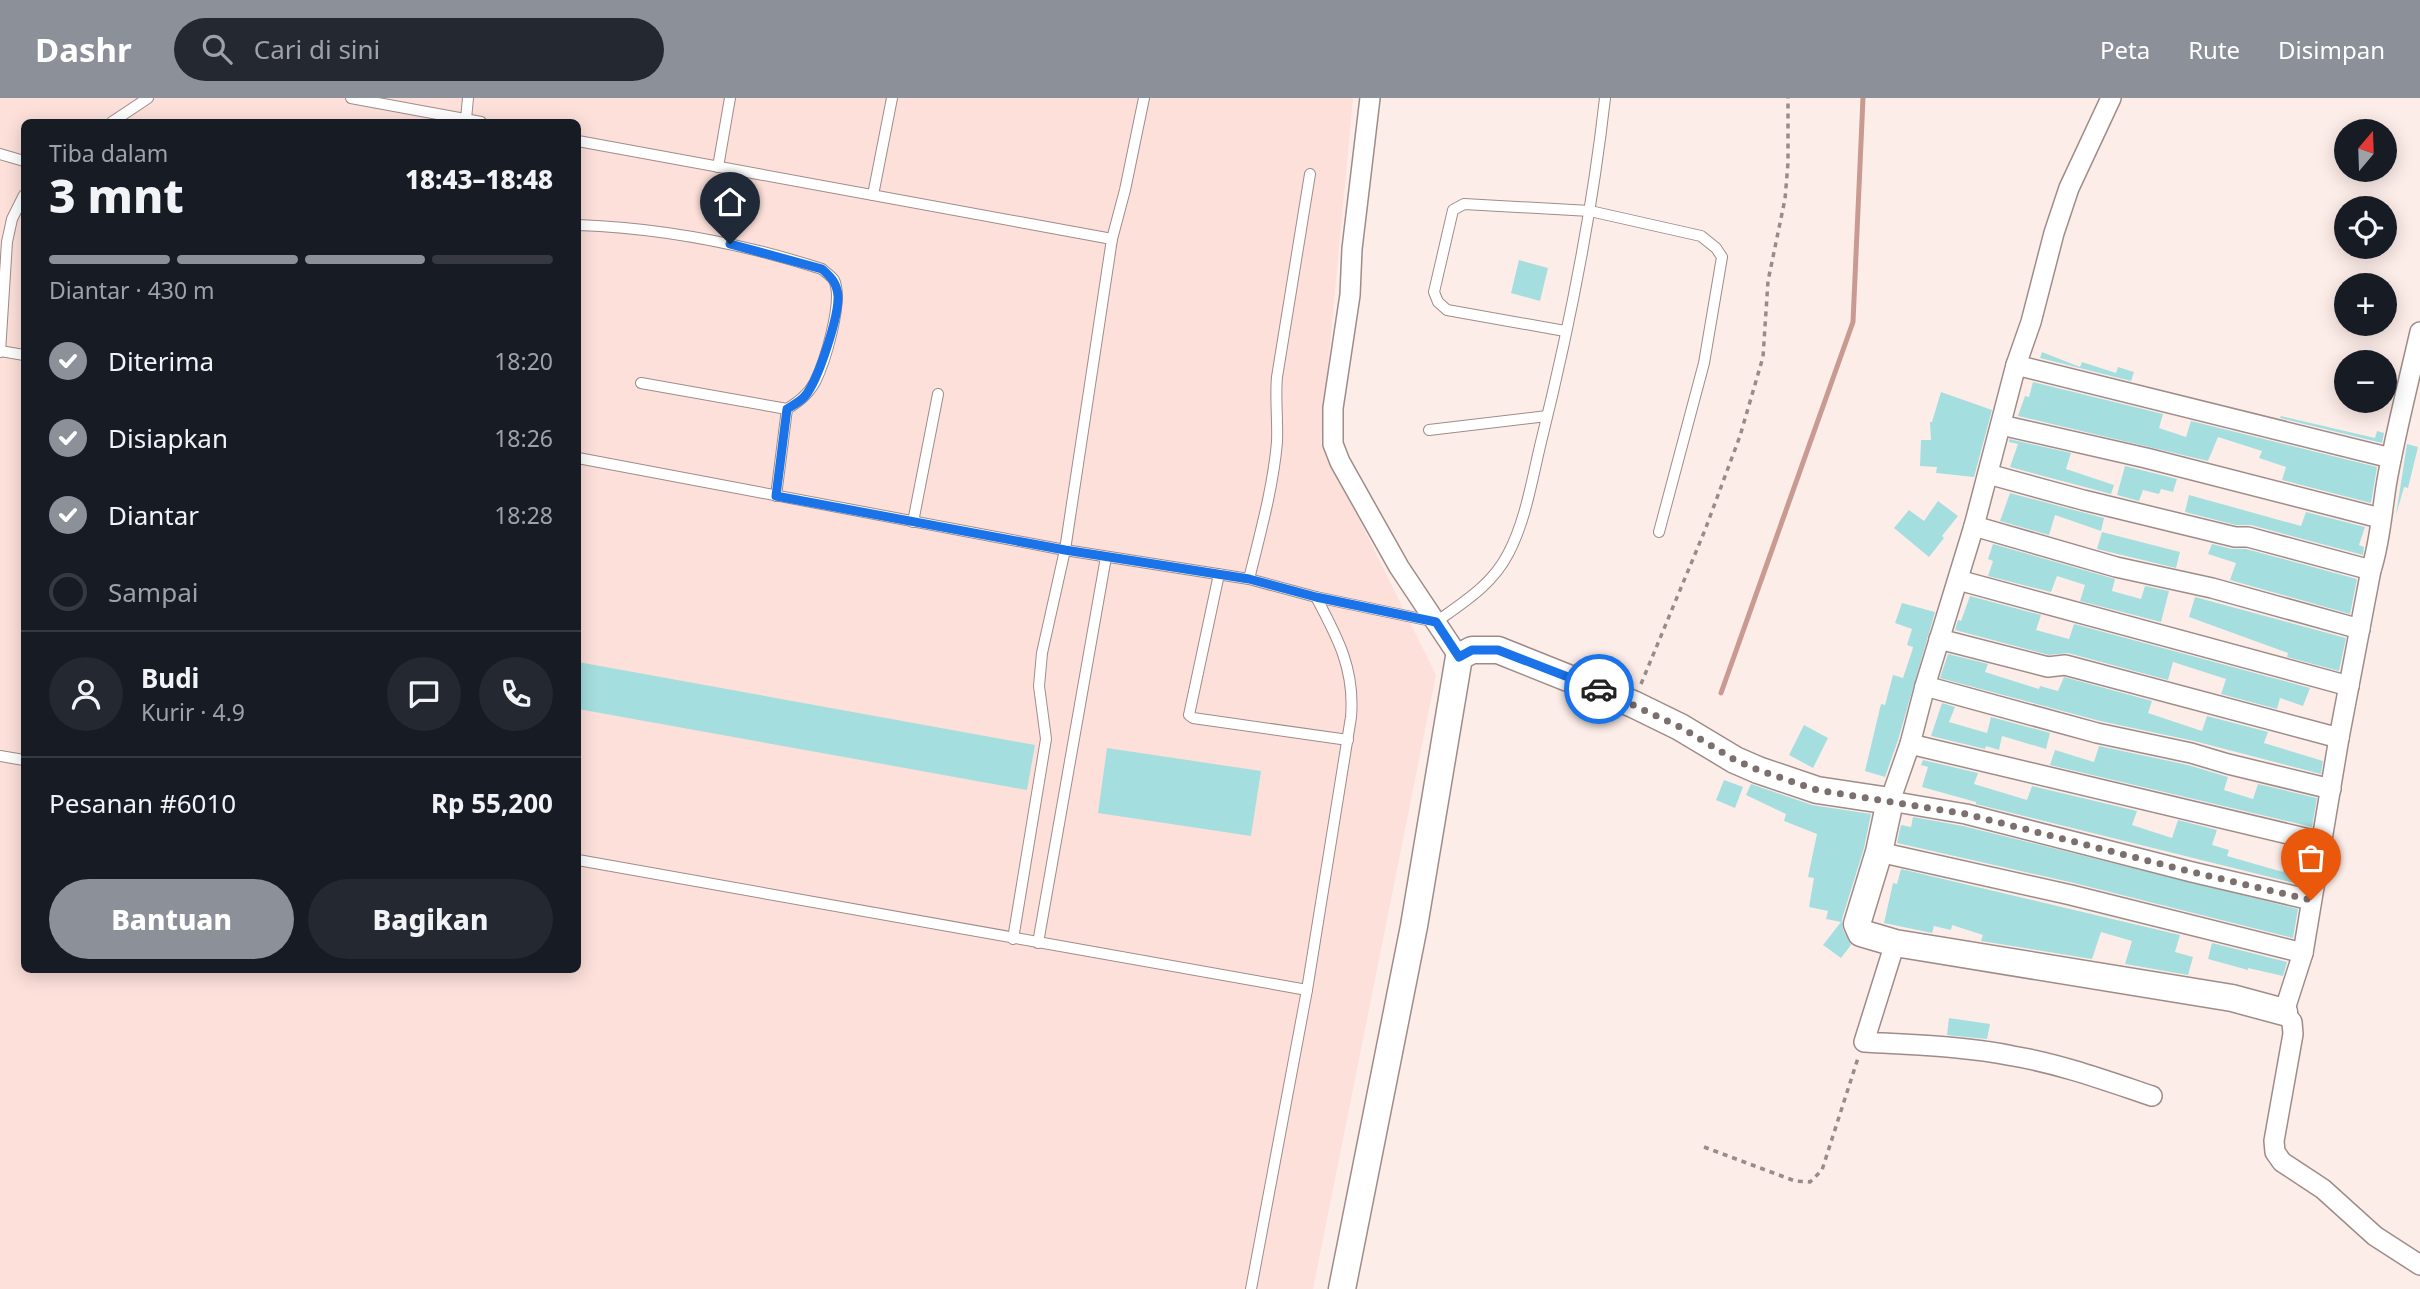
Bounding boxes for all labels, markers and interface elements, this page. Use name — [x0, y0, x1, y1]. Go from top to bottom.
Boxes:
search box — [174, 18, 664, 81]
text: Dashr — [35, 27, 132, 72]
icon: search — [198, 30, 236, 68]
text: Cari di sini — [254, 31, 380, 67]
text: Peta — [2100, 33, 2150, 66]
text: Rute — [2188, 33, 2240, 66]
text: Disimpan — [2278, 33, 2385, 66]
north arrow — [2334, 119, 2398, 182]
map controls — [2334, 119, 2397, 413]
text: Tiba dalam — [49, 137, 168, 169]
text: 18:43–18:48 — [405, 161, 553, 197]
text: 3 mnt — [49, 164, 184, 226]
pin — [700, 172, 760, 244]
icon: home — [711, 183, 749, 221]
button: locate — [2334, 196, 2397, 259]
button: + — [2334, 273, 2397, 336]
text: Diantar · 430 m — [49, 274, 215, 306]
icon: check — [49, 342, 87, 380]
text: Diterima — [108, 343, 214, 379]
text: 18:20 — [494, 345, 553, 377]
button: − — [2334, 350, 2397, 413]
icon: check — [49, 419, 87, 457]
text: Disiapkan — [108, 420, 228, 456]
text: 18:26 — [494, 422, 553, 454]
icon: check — [49, 496, 87, 534]
text: Diantar — [108, 497, 199, 533]
text: 18:28 — [494, 499, 553, 531]
text: Sampai — [108, 574, 198, 610]
courier — [1564, 654, 1634, 724]
button: person — [49, 657, 123, 731]
button: chat — [387, 657, 461, 731]
button: phone — [479, 657, 553, 731]
text: Budi — [141, 660, 199, 696]
icon: car — [1580, 670, 1618, 708]
text: Kurir · 4.9 — [141, 696, 245, 728]
text: Pesanan #6010 — [49, 785, 236, 821]
text: Rp 55,200 — [431, 785, 553, 821]
pin — [2281, 828, 2341, 900]
icon: bag — [2292, 839, 2330, 877]
button: Bantuan — [49, 879, 294, 959]
button: Bagikan — [308, 879, 553, 959]

